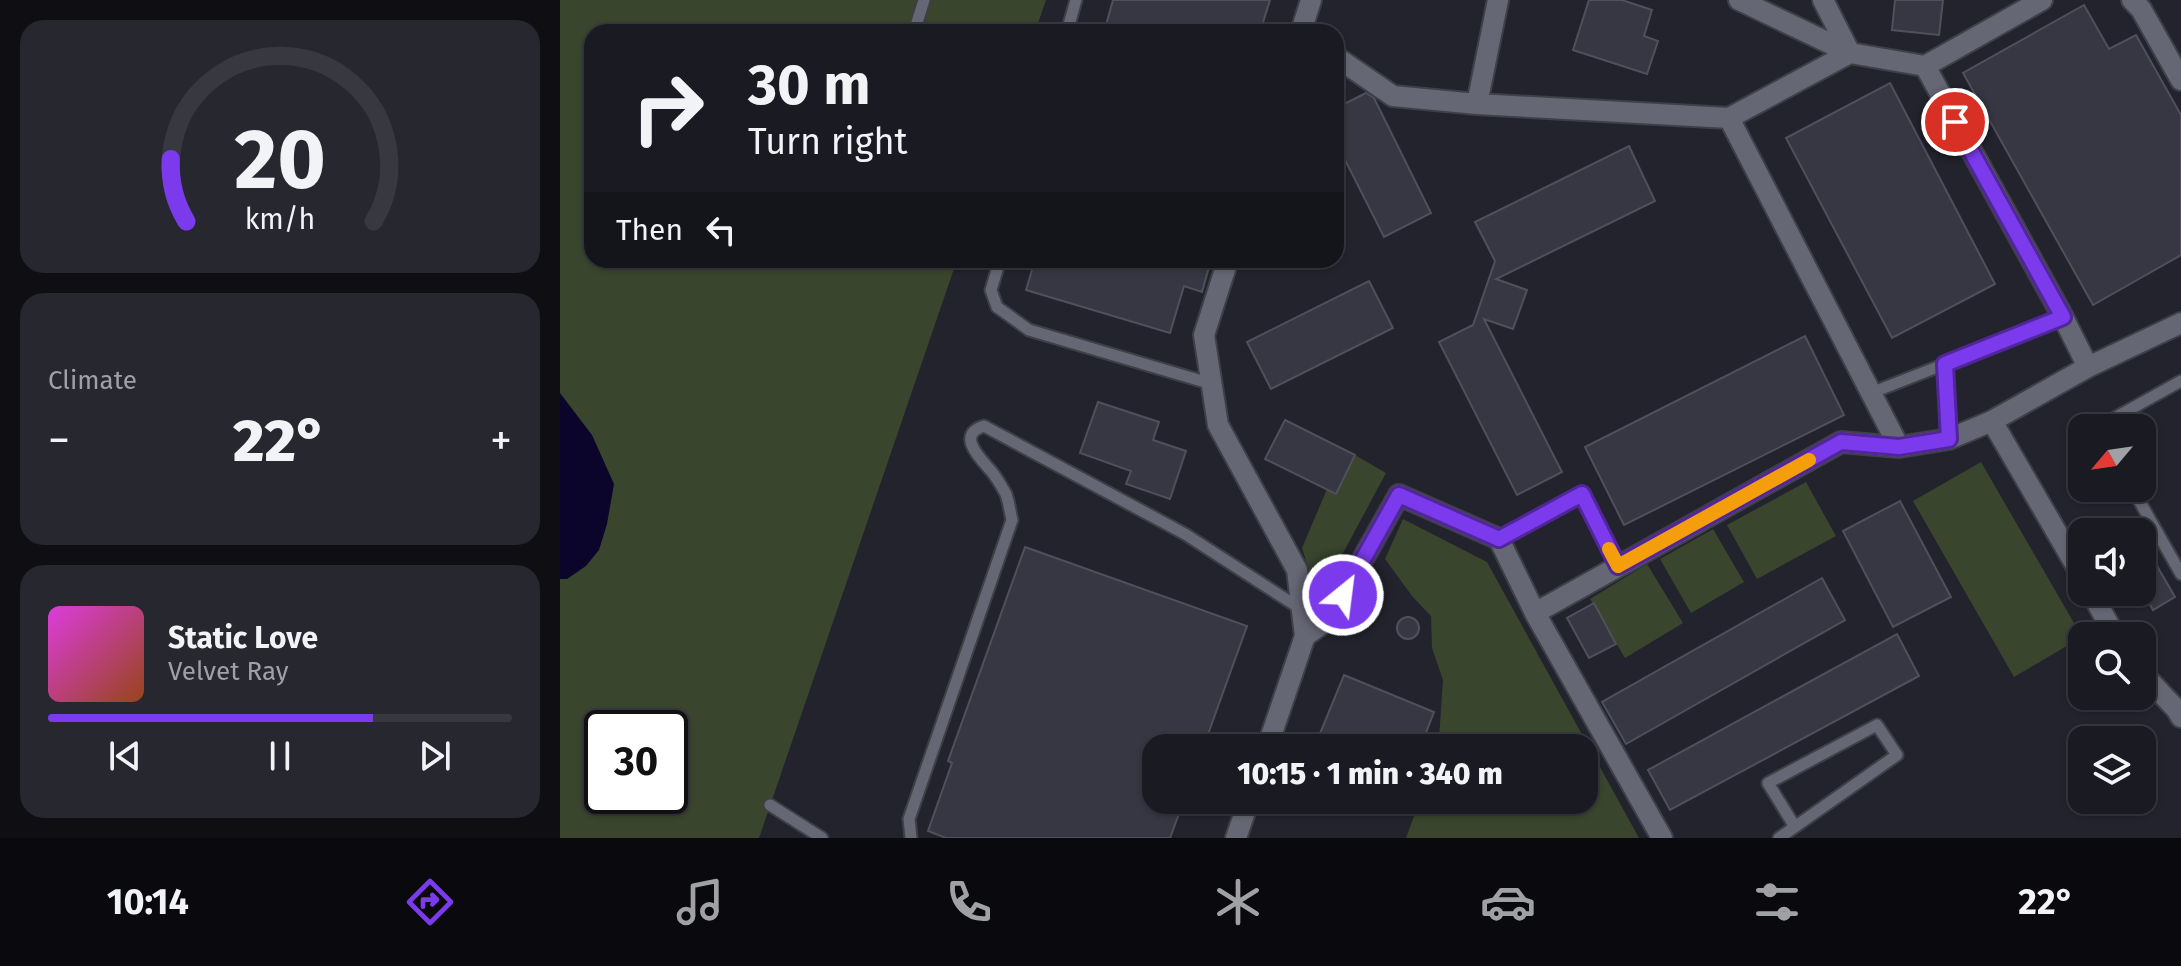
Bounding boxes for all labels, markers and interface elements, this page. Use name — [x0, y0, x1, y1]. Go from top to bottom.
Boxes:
text: 30 m — [748, 52, 870, 119]
icon: right — [616, 56, 720, 160]
pin — [1921, 88, 1989, 156]
icon: arrive — [1933, 100, 1977, 144]
text: 20 — [234, 110, 326, 210]
text: Turn right — [748, 120, 908, 164]
text: km/h — [245, 203, 315, 238]
icon: left — [699, 208, 743, 252]
text: Then — [616, 212, 683, 248]
text: Climate — [48, 365, 137, 396]
text: 22° — [233, 405, 327, 477]
text: − — [48, 414, 70, 467]
text: + — [490, 414, 512, 467]
north arrow — [2068, 414, 2156, 502]
map controls — [2068, 414, 2156, 814]
button: sound — [2068, 518, 2156, 606]
position arrow — [1301, 553, 1385, 637]
text: Static Love — [168, 620, 318, 656]
button: search — [2068, 622, 2156, 710]
text: Velvet Ray — [168, 656, 288, 687]
speed limit sign: 30 — [584, 710, 688, 814]
button: layers — [2068, 726, 2156, 814]
icon: previous — [103, 734, 147, 778]
icon: pause — [258, 734, 302, 778]
icon: next — [413, 734, 457, 778]
text: 10:15 · 1 min · 340 m — [1237, 756, 1503, 792]
icon: directions — [402, 874, 458, 930]
icon: music — [672, 874, 728, 930]
icon: phone — [941, 874, 997, 930]
icon: climate — [1210, 874, 1266, 930]
icon: car — [1480, 874, 1536, 930]
icon: filters — [1749, 874, 1805, 930]
text: 10:14 — [107, 880, 189, 924]
text: 22° — [2018, 880, 2074, 924]

